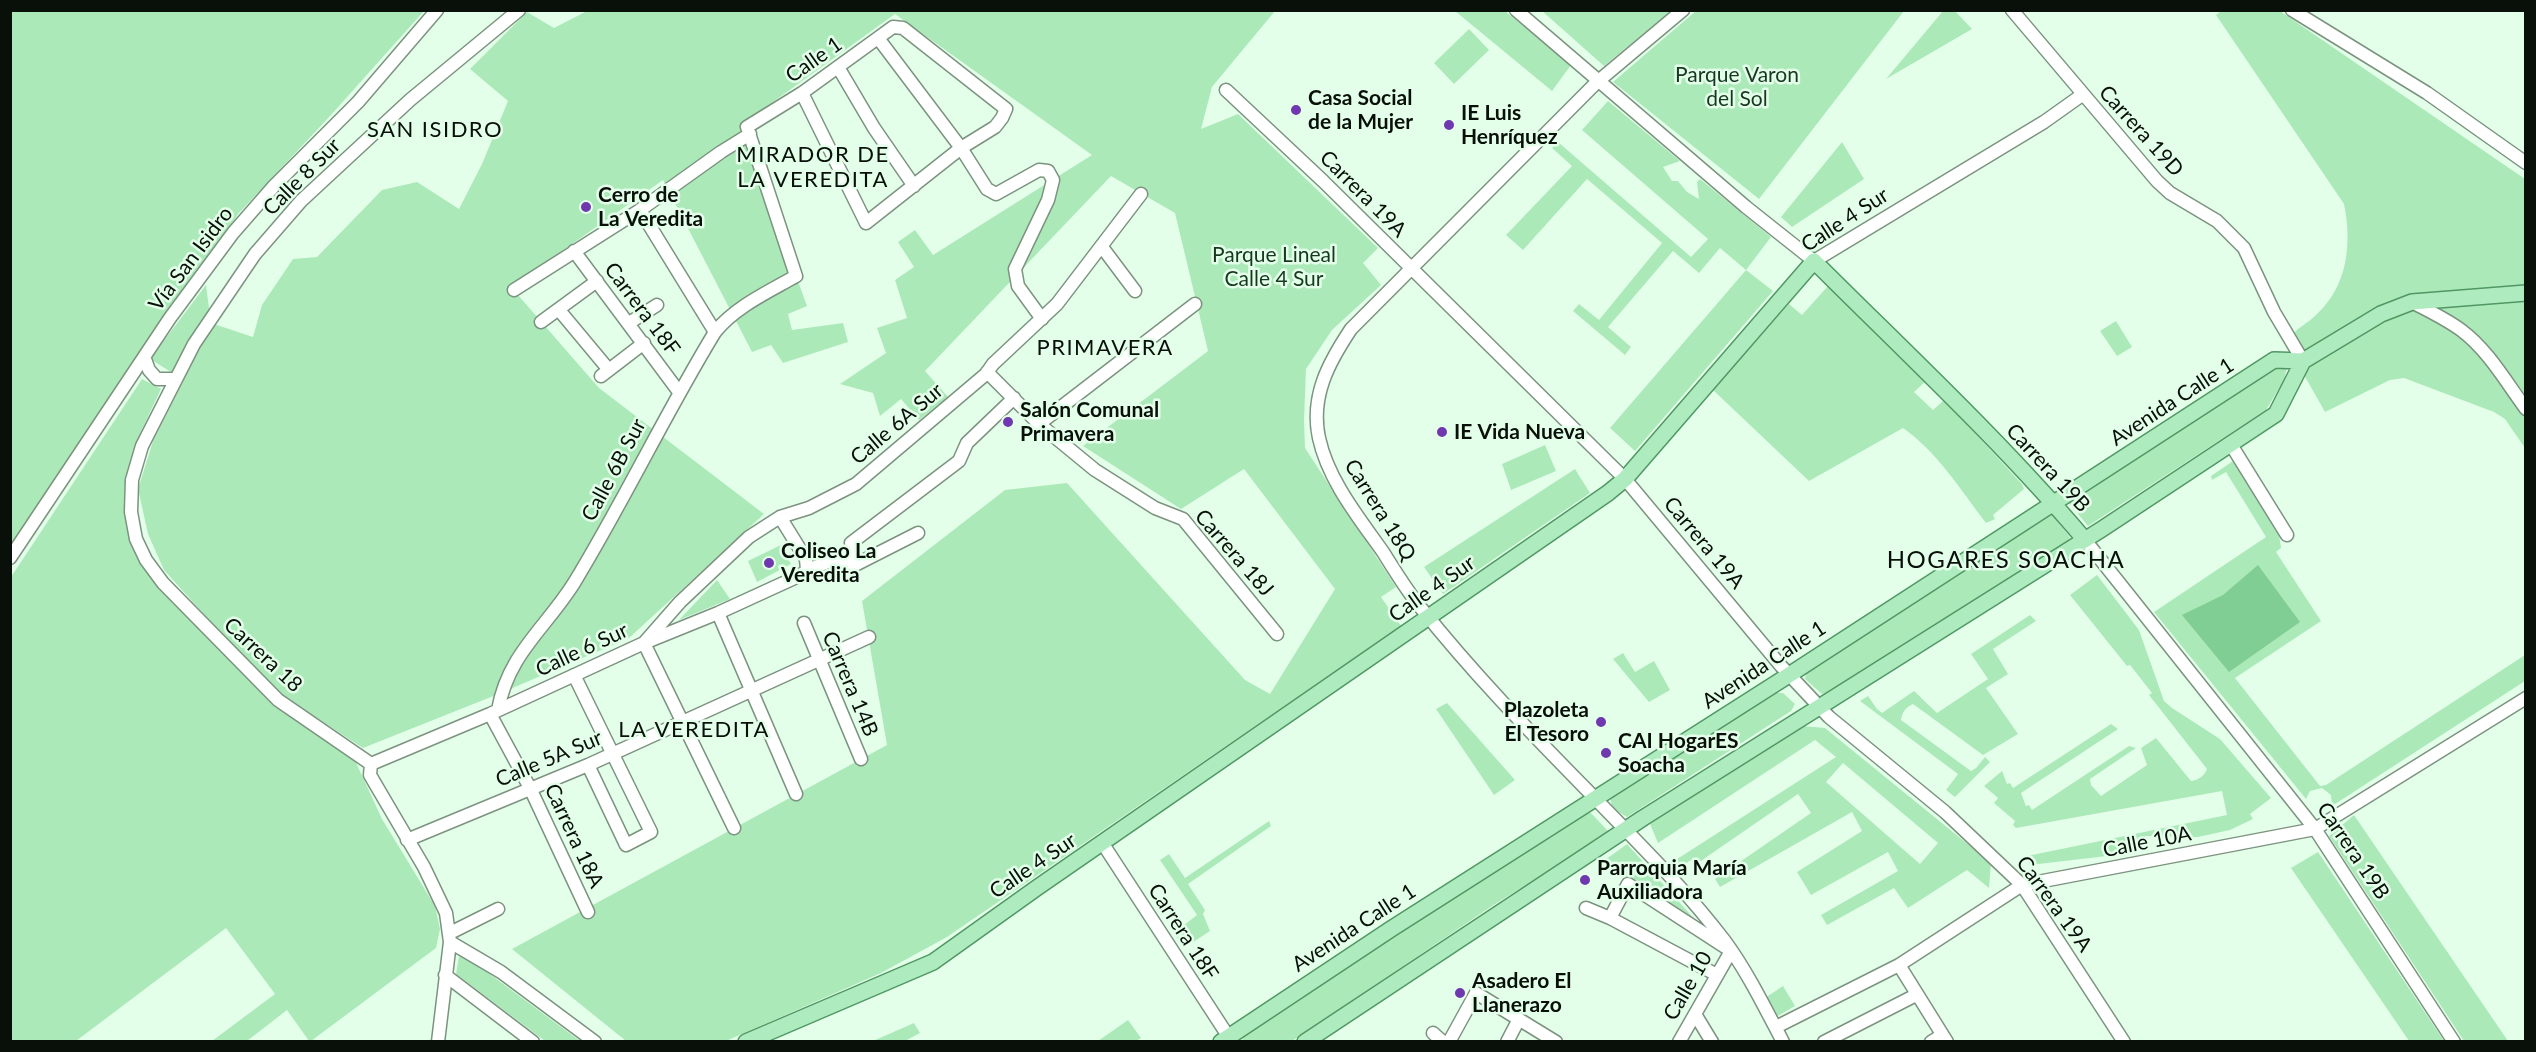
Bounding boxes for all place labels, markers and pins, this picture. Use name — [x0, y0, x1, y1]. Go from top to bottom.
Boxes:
place label: Casa Social de la Mujer — [1308, 85, 1413, 135]
place label: IE Luis Henríquez — [1461, 100, 1558, 150]
marker: Casa Social de la Mujer — [1289, 103, 1303, 117]
marker: IE Luis Henríquez — [1442, 118, 1456, 132]
place label: Cerro de La Veredita — [598, 182, 703, 232]
marker: Cerro de La Veredita — [579, 200, 593, 214]
place label: Salón Comunal Primavera — [1020, 397, 1159, 447]
marker: Salón Comunal Primavera — [1001, 415, 1015, 429]
place label: IE Vida Nueva — [1454, 419, 1585, 445]
marker: IE Vida Nueva — [1435, 425, 1449, 439]
place label: Coliseo La Veredita — [781, 538, 876, 588]
marker: Coliseo La Veredita — [762, 556, 776, 570]
place label: Plazoleta El Tesoro — [1504, 697, 1589, 747]
marker: Plazoleta El Tesoro — [1594, 715, 1608, 729]
place label: CAI HogarES Soacha — [1618, 728, 1739, 778]
marker: CAI HogarES Soacha — [1599, 746, 1613, 760]
place label: Parroquia María Auxiliadora — [1597, 855, 1747, 905]
marker: Parroquia María Auxiliadora — [1578, 873, 1592, 887]
place label: Asadero El Llanerazo — [1472, 968, 1572, 1018]
marker: Asadero El Llanerazo — [1453, 986, 1467, 1000]

